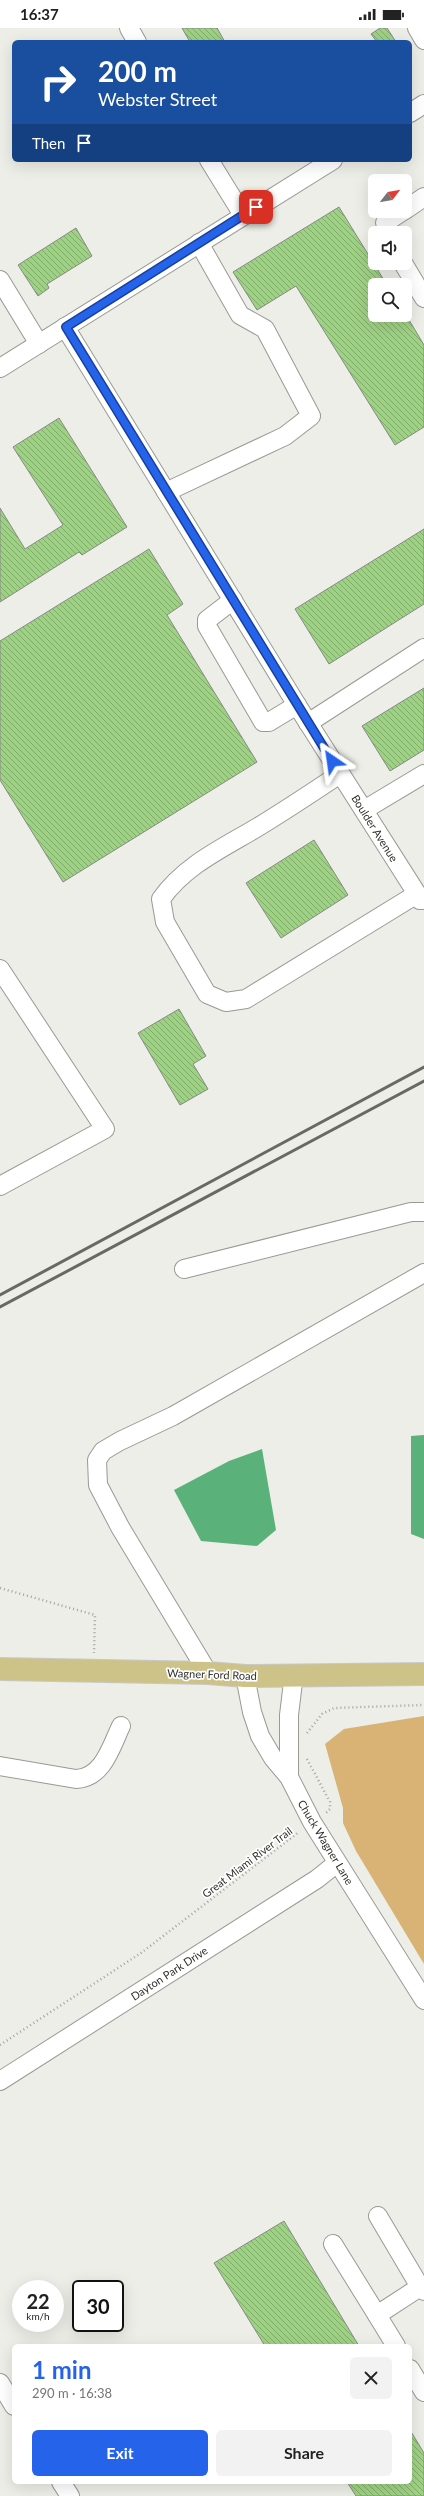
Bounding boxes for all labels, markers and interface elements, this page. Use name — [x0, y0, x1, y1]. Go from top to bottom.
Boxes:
text: 16:37 — [20, 5, 59, 23]
text: 200 m — [98, 54, 177, 88]
icon: right — [32, 56, 84, 108]
text: Webster Street — [98, 88, 217, 110]
icon: arrive — [73, 132, 95, 154]
text: Then — [32, 134, 65, 152]
north arrow — [368, 174, 412, 218]
map controls — [368, 174, 412, 322]
pin — [239, 190, 273, 224]
icon: arrive — [245, 196, 267, 218]
button: sound — [368, 226, 412, 270]
button: search — [368, 278, 412, 322]
position arrow — [311, 740, 353, 782]
street label: Boulder Avenue — [349, 792, 401, 864]
street label: Wagner Ford Road — [167, 1666, 257, 1682]
street label: Chuck Wagner Lane — [296, 1797, 357, 1887]
street label: Great Miami River Trail — [199, 1824, 295, 1900]
street label: Dayton Park Drive — [128, 1943, 210, 2003]
speed limit sign: 30 — [72, 2280, 124, 2332]
text: 22 — [26, 2289, 50, 2313]
text: km/h — [26, 2310, 50, 2322]
text: 1 min — [32, 2355, 92, 2384]
button: close — [350, 2357, 392, 2399]
text: 290 m · 16:38 — [32, 2385, 112, 2401]
button: Exit — [32, 2430, 208, 2476]
button: Share — [216, 2430, 392, 2476]

